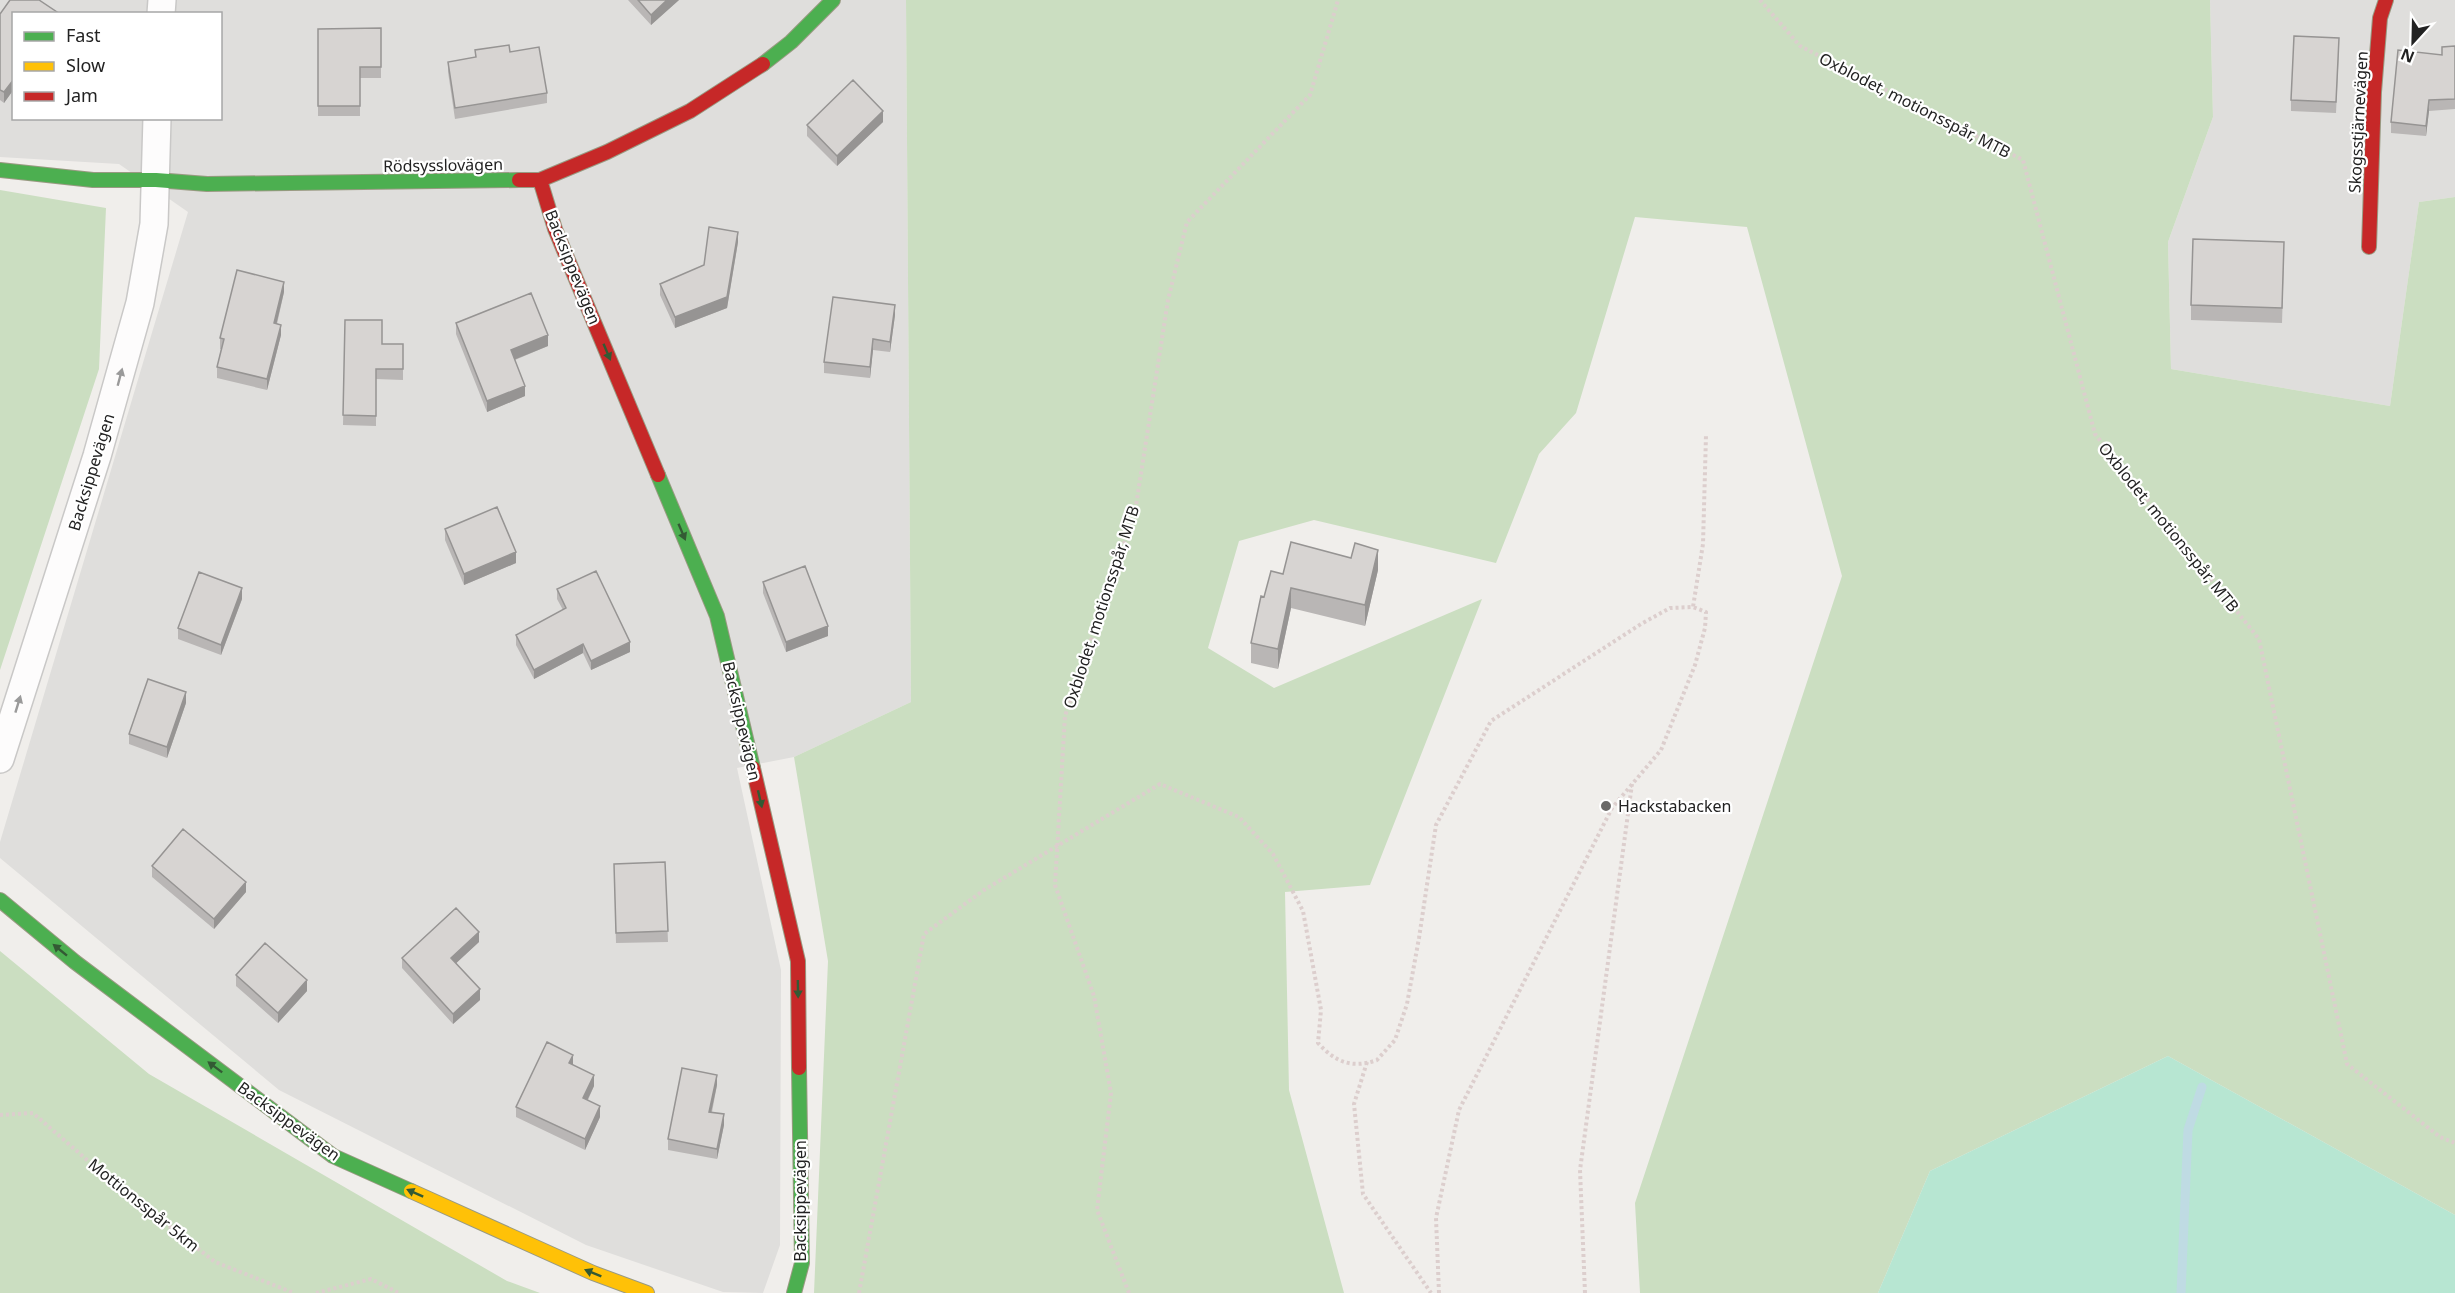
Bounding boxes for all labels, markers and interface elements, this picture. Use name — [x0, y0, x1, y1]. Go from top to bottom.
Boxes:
legend — [12, 12, 222, 120]
north arrow — [2383, 12, 2443, 72]
text: Fast — [66, 23, 101, 47]
text: N — [2397, 43, 2418, 69]
street label: Oxblodet, motionsspår, MTB — [1815, 47, 2015, 163]
street label: Skogsstjärnevägen — [2343, 50, 2373, 194]
text: Slow — [66, 53, 105, 77]
text: Jam — [64, 83, 98, 107]
street label: Rödsysslovägen — [383, 153, 503, 177]
street label: Backsippevägen — [540, 206, 606, 328]
one-way arrow — [602, 343, 612, 361]
one-way arrow — [116, 368, 125, 386]
street label: Backsippevägen — [63, 411, 119, 533]
street label: Oxblodet, motionsspår, MTB — [2094, 438, 2244, 616]
street label: Oxblodet, motionsspår, MTB — [1058, 503, 1144, 711]
one-way arrow — [677, 523, 687, 541]
street label: Backsippevägen — [718, 659, 766, 783]
one-way arrow — [14, 695, 23, 713]
one-way arrow — [756, 789, 766, 808]
place label: Hackstabacken — [1618, 795, 1731, 817]
marker: Hackstabacken — [1599, 799, 1613, 813]
one-way arrow — [52, 943, 68, 956]
one-way arrow — [794, 980, 803, 999]
one-way arrow — [208, 1062, 223, 1074]
street label: Backsippevägen — [233, 1076, 345, 1166]
street label: Backsippevägen — [789, 1140, 811, 1262]
street label: Mottionsspår 5km — [84, 1153, 204, 1257]
one-way arrow — [405, 1188, 423, 1198]
one-way arrow — [583, 1268, 601, 1278]

